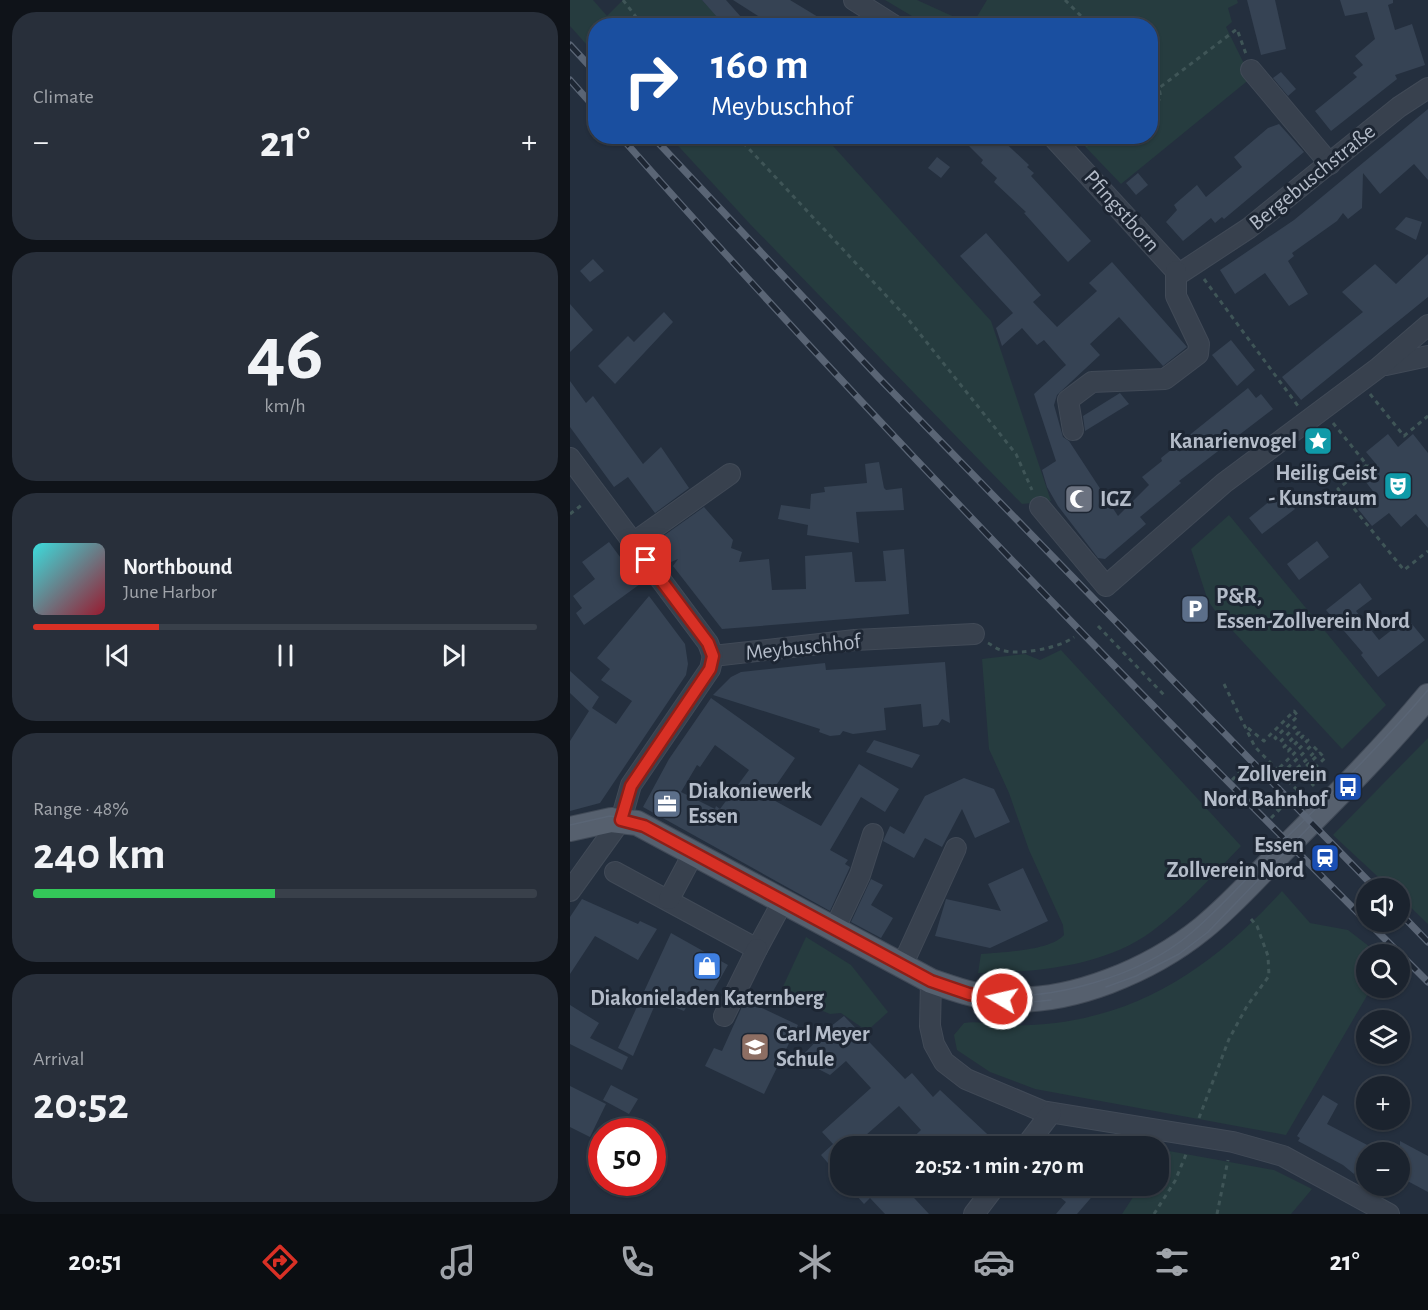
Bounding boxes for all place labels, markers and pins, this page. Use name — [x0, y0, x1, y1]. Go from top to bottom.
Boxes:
place icon: Kanarienvogel — [1302, 425, 1334, 457]
place label: Kanarienvogel — [1169, 430, 1297, 452]
place label: Heilig Geist - Kunstraum — [1268, 462, 1378, 509]
theatre icon: Heilig Geist - Kunstraum — [1382, 470, 1414, 502]
mosque icon: IGZ — [1063, 483, 1095, 515]
place label: IGZ — [1100, 488, 1131, 510]
pin — [620, 534, 671, 585]
place label: P&R, Essen-Zollverein Nord — [1216, 585, 1410, 632]
parking icon: P&R, Essen-Zollverein Nord — [1179, 593, 1211, 625]
place label: Zollverein Nord Bahnhof — [1203, 763, 1329, 810]
bus stop icon: Zollverein Nord Bahnhof — [1332, 771, 1364, 803]
place label: Diakoniewerk Essen — [688, 780, 812, 827]
office icon: Diakoniewerk Essen — [651, 788, 683, 820]
place label: Essen Zollverein Nord — [1166, 834, 1304, 881]
station icon: Essen Zollverein Nord — [1309, 842, 1341, 874]
shop icon: Diakonieladen Katernberg — [691, 950, 723, 982]
place label: Diakonieladen Katernberg — [590, 987, 825, 1009]
place label: Carl Meyer Schule — [776, 1023, 870, 1070]
school or university icon: Carl Meyer Schule — [739, 1031, 771, 1063]

